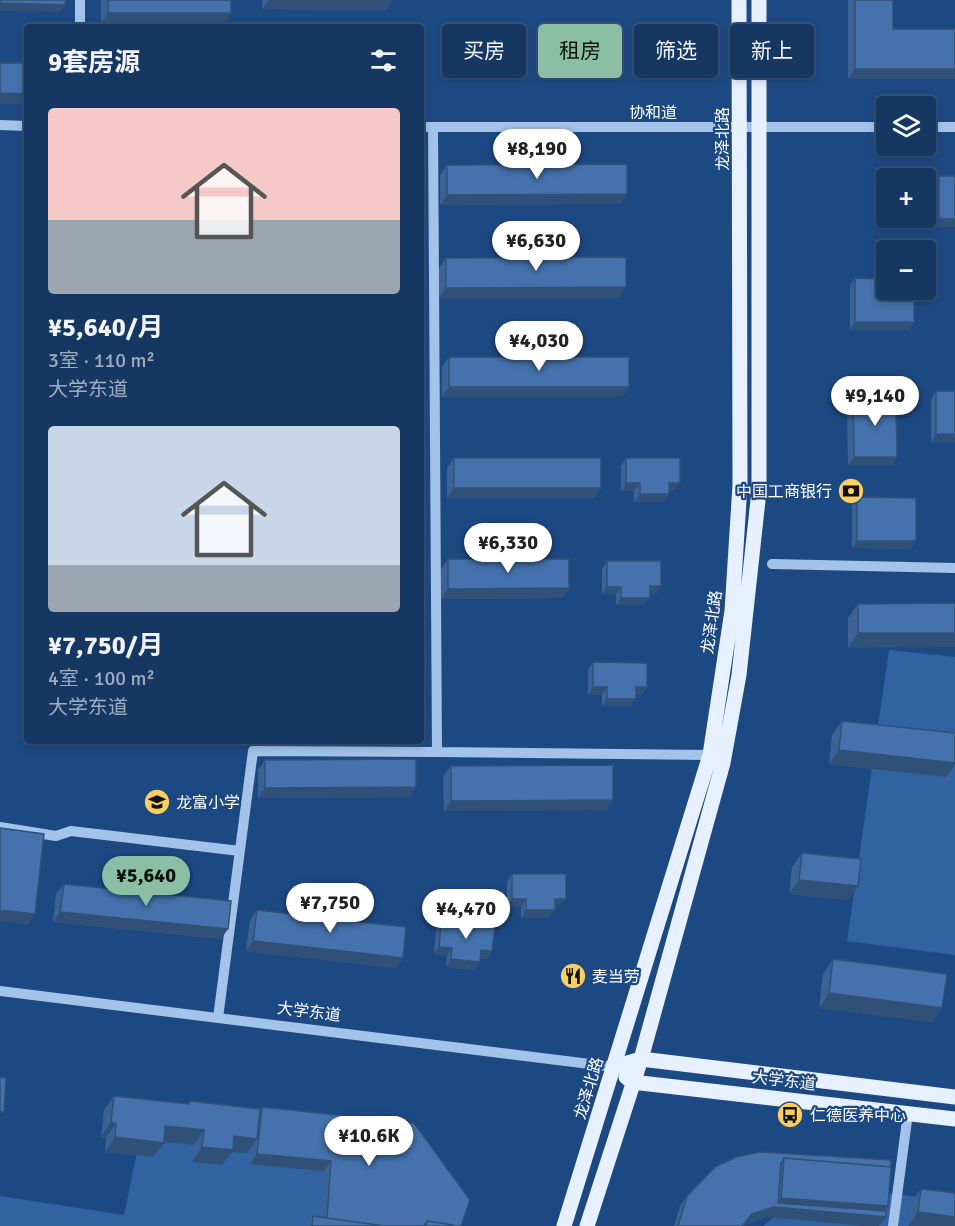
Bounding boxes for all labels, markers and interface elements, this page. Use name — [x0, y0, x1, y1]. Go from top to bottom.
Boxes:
chip: 买房 — [442, 24, 526, 78]
chip: 租房 — [538, 24, 622, 78]
chip: 筛选 — [634, 24, 718, 78]
chip: 新上 — [730, 24, 814, 78]
icon: filters — [367, 44, 400, 77]
text: 9套房源 — [48, 47, 140, 79]
map controls — [876, 96, 936, 300]
button: layers — [876, 96, 936, 156]
street label: 协和道 — [629, 103, 677, 123]
street label: 龙泽北路 — [713, 107, 733, 171]
pin: ¥8,190 — [488, 129, 586, 180]
text: ¥8,190 — [507, 136, 567, 161]
icon: home — [170, 147, 278, 255]
button: + — [876, 168, 936, 228]
pin: ¥6,630 — [487, 221, 585, 272]
text: ¥6,630 — [506, 228, 566, 253]
button: − — [876, 240, 936, 300]
text: ¥5,640/月 — [48, 312, 164, 344]
pin: ¥4,030 — [490, 321, 588, 372]
text: ¥4,030 — [509, 328, 569, 353]
text: 3室 · 110 m² — [48, 348, 155, 373]
pin: ¥9,140 — [826, 376, 924, 427]
text: 大学东道 — [48, 377, 128, 402]
text: ¥9,140 — [845, 383, 905, 408]
icon: home — [170, 465, 278, 573]
bank icon: 中国工商银行 — [836, 476, 866, 506]
place label: 中国工商银行 — [736, 482, 832, 502]
pin: ¥6,330 — [459, 523, 557, 574]
text: ¥6,330 — [478, 530, 538, 555]
street label: 龙泽北路 — [698, 589, 726, 655]
text: ¥7,750/月 — [48, 630, 164, 662]
text: 4室 · 100 m² — [48, 666, 155, 691]
text: 大学东道 — [48, 695, 128, 720]
school or university icon: 龙富小学 — [142, 787, 172, 817]
place label: 龙富小学 — [176, 793, 240, 813]
pin: ¥5,640 — [97, 856, 195, 907]
text: ¥5,640 — [116, 863, 176, 888]
pin: ¥7,750 — [281, 883, 379, 934]
pin: ¥4,470 — [417, 889, 515, 940]
text: ¥7,750 — [300, 890, 360, 915]
text: ¥4,470 — [436, 896, 496, 921]
restaurant icon: 麦当劳 — [558, 961, 588, 991]
place label: 麦当劳 — [592, 967, 640, 987]
street label: 大学东道 — [276, 998, 342, 1026]
street label: 龙泽北路 — [570, 1055, 608, 1122]
street label: 大学东道 — [751, 1067, 817, 1095]
bus stop icon: 仁德医养中心 — [775, 1100, 805, 1130]
place label: 仁德医养中心 — [810, 1106, 906, 1126]
pin: ¥10.6K — [320, 1116, 418, 1167]
text: ¥10.6K — [338, 1123, 400, 1148]

